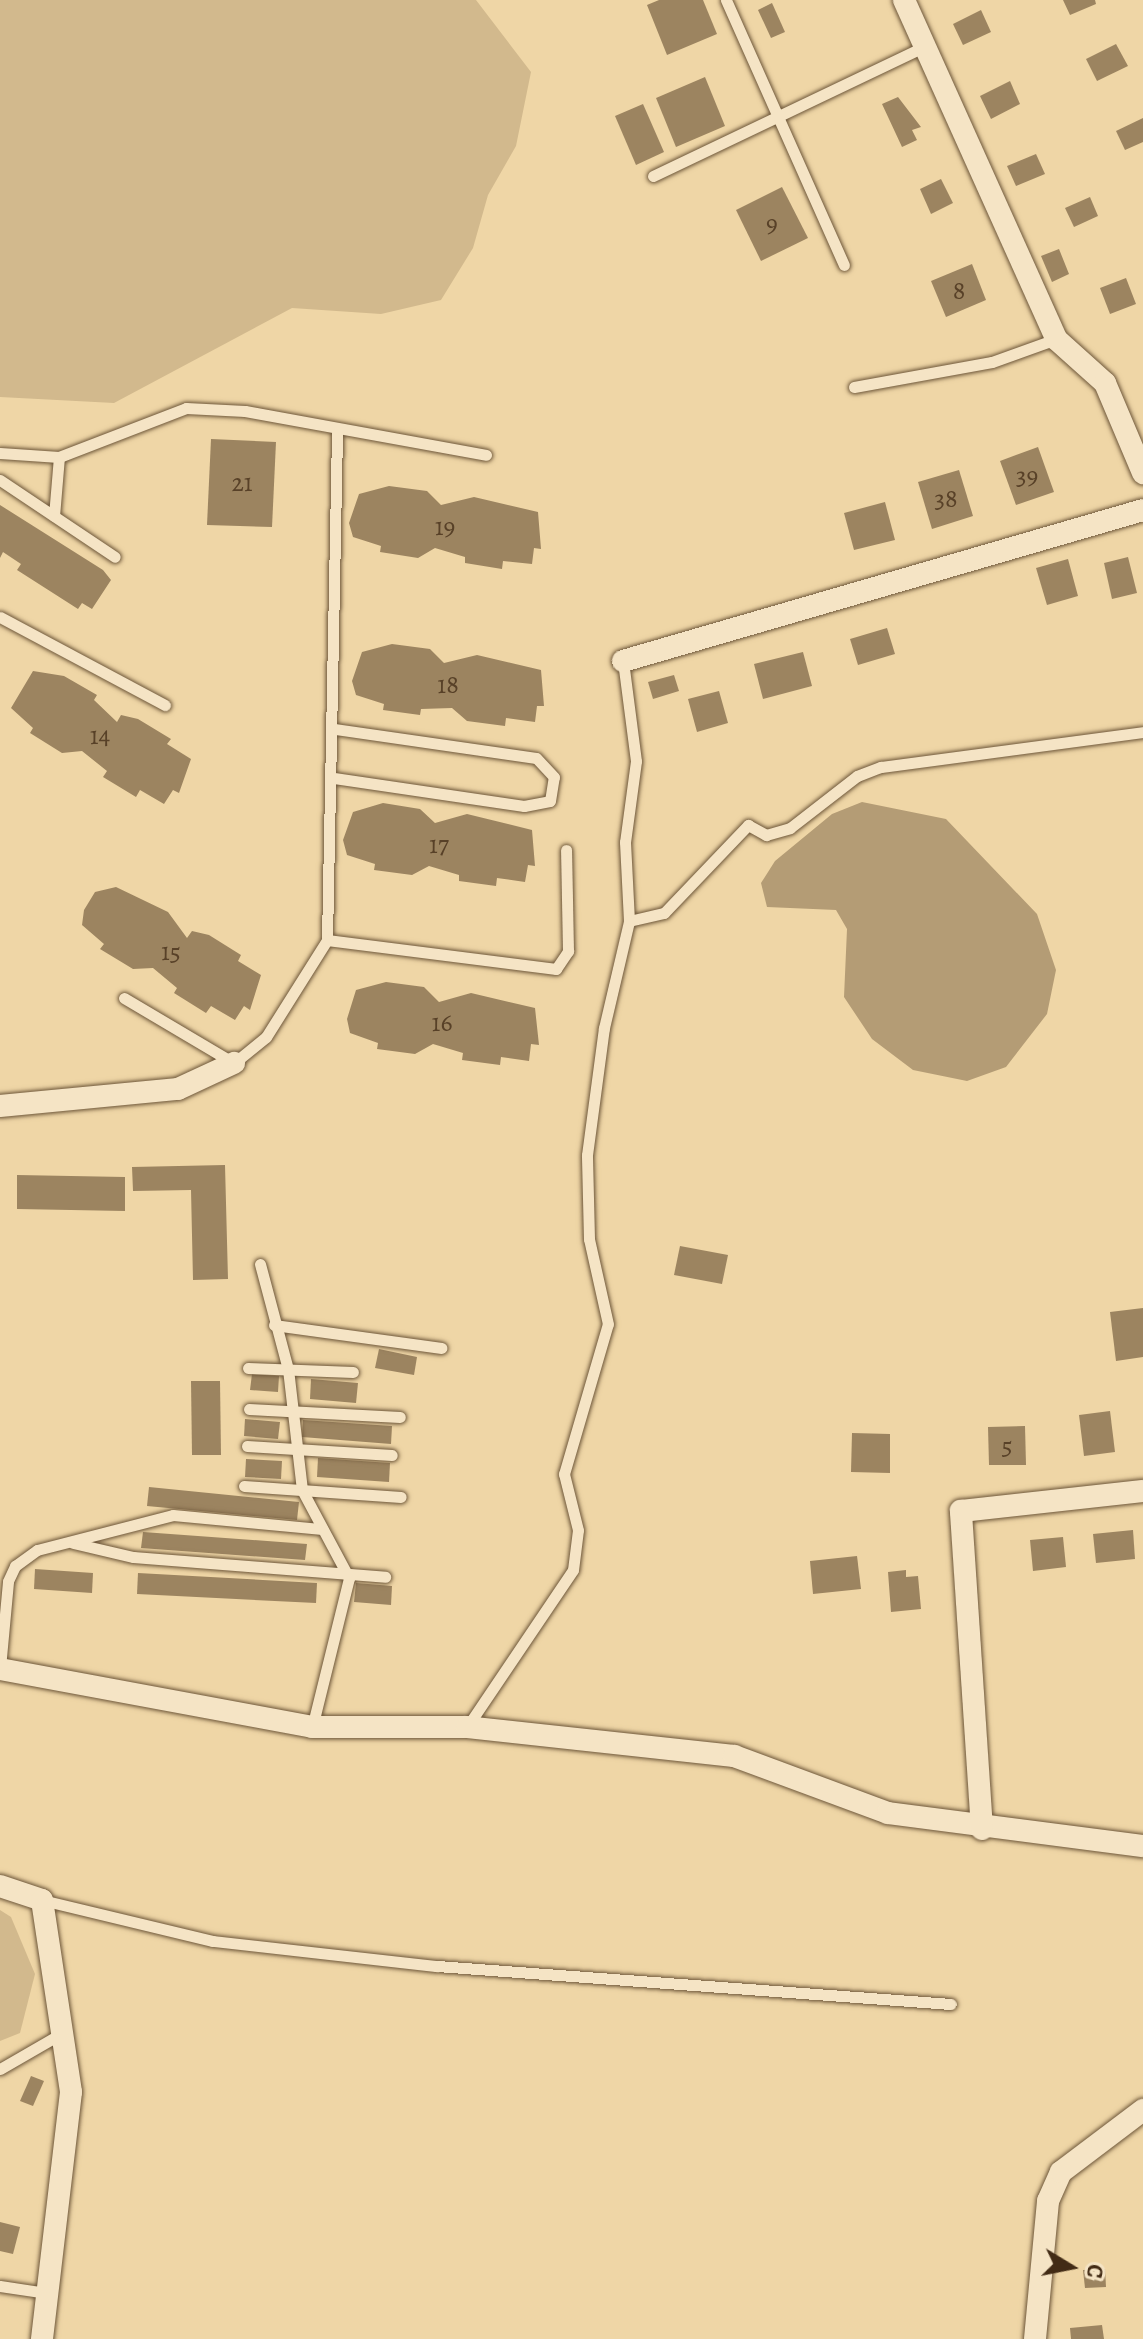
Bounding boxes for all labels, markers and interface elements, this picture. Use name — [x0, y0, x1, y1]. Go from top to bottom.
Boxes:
house number: 9 — [766, 208, 778, 240]
house number: 8 — [953, 275, 965, 307]
house number: 39 — [1016, 460, 1038, 492]
house number: 21 — [231, 467, 253, 499]
house number: 38 — [934, 483, 958, 515]
house number: 19 — [435, 511, 455, 543]
house number: 18 — [437, 669, 459, 701]
house number: 14 — [90, 720, 110, 752]
house number: 17 — [429, 829, 449, 861]
house number: 15 — [161, 936, 181, 968]
house number: 16 — [432, 1007, 452, 1039]
house number: 5 — [1001, 1430, 1013, 1462]
north arrow — [1031, 2227, 1111, 2307]
text: С — [1079, 2262, 1111, 2280]

